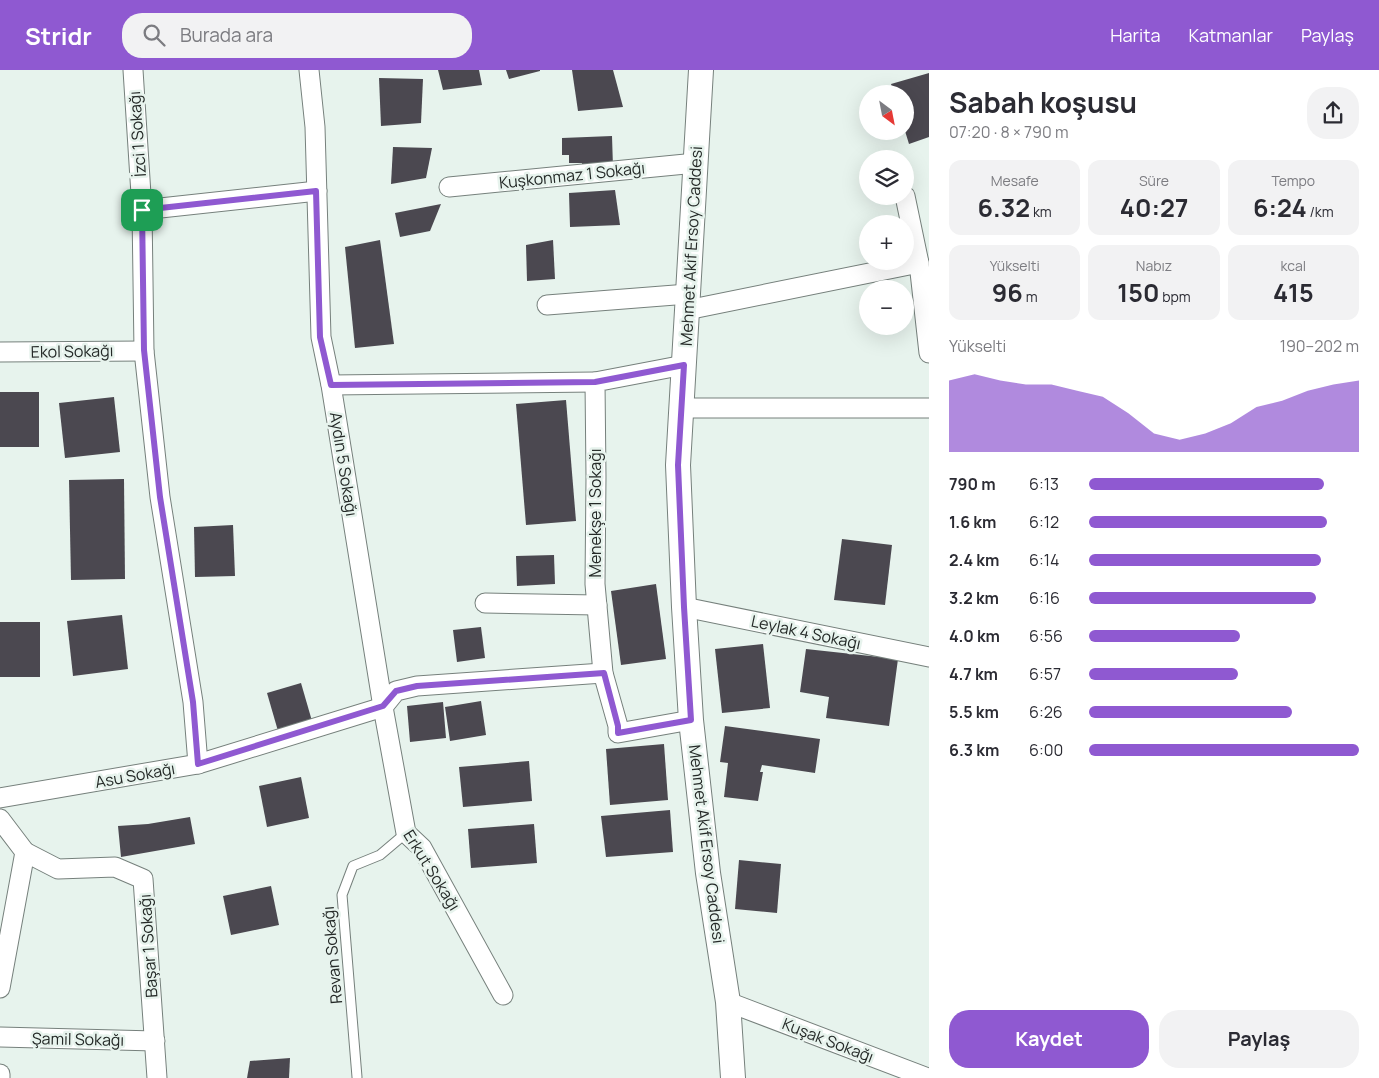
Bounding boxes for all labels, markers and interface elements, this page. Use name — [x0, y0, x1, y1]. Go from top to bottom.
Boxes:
search box — [122, 13, 472, 58]
text: Stridr — [25, 19, 92, 52]
icon: search — [140, 21, 168, 49]
text: Burada ara — [180, 22, 273, 48]
text: Harita — [1110, 23, 1160, 47]
text: Katmanlar — [1188, 23, 1273, 47]
text: Paylaş — [1301, 23, 1354, 47]
text: Sabah koşusu — [949, 83, 1137, 121]
north arrow — [859, 85, 914, 140]
map controls — [859, 85, 914, 335]
button: share — [1307, 87, 1359, 139]
street label: İzci 1 Sokağı — [123, 90, 151, 178]
text: 07:20 · 8 × 790 m — [949, 121, 1068, 143]
street label: Mehmet Akif Ersoy Caddesi — [675, 146, 707, 346]
button: layers — [859, 150, 914, 205]
street label: Kuşkonmaz 1 Sokağı — [498, 156, 646, 194]
text: Mesafe — [991, 171, 1039, 190]
text: Süre — [1139, 171, 1169, 190]
text: Tempo — [1271, 171, 1315, 190]
pin — [121, 189, 163, 231]
text: 6.32 — [978, 190, 1030, 225]
text: 40:27 — [1120, 190, 1188, 225]
text: 6:24 — [1253, 190, 1307, 225]
icon: arrive — [128, 196, 156, 224]
text: km — [1030, 202, 1052, 221]
text: /km — [1307, 202, 1334, 221]
button: + — [859, 215, 914, 270]
text: Yükselti — [990, 256, 1040, 275]
text: Nabız — [1136, 256, 1172, 275]
text: kcal — [1281, 256, 1306, 275]
text: 96 — [992, 275, 1023, 310]
text: 150 — [1117, 275, 1159, 310]
text: 415 — [1273, 275, 1314, 310]
button: − — [859, 280, 914, 335]
text: m — [1023, 287, 1038, 306]
text: bpm — [1159, 287, 1191, 306]
text: Yükselti — [949, 335, 1006, 357]
text: 190–202 m — [1280, 335, 1359, 357]
street label: Ekol Sokağı — [30, 339, 114, 363]
street label: Aydın 5 Sokağı — [325, 410, 363, 518]
street label: Menekşe 1 Sokağı — [584, 449, 606, 577]
text: 790 m — [949, 473, 996, 495]
text: 6:13 — [1029, 473, 1059, 495]
text: 1.6 km — [949, 511, 996, 533]
text: 6:12 — [1029, 511, 1059, 533]
text: 2.4 km — [949, 549, 999, 571]
text: 6:14 — [1029, 549, 1059, 571]
text: 3.2 km — [949, 587, 999, 609]
text: 6:16 — [1029, 587, 1060, 609]
street label: Leylak 4 Sokağı — [749, 610, 863, 654]
text: 4.0 km — [949, 625, 1000, 647]
text: 6:56 — [1029, 625, 1063, 647]
text: 4.7 km — [949, 663, 998, 685]
text: 6:57 — [1029, 663, 1061, 685]
text: 5.5 km — [949, 701, 999, 723]
text: 6:26 — [1029, 701, 1063, 723]
text: 6.3 km — [949, 739, 999, 761]
text: 6:00 — [1029, 739, 1063, 761]
street label: Mehmet Akif Ersoy Caddesi — [684, 743, 730, 945]
street label: Asu Sokağı — [93, 757, 177, 793]
street label: Erkut Sokağı — [398, 825, 466, 915]
street label: Başar 1 Sokağı — [133, 893, 163, 999]
street label: Revan Sokağı — [317, 905, 347, 1005]
button: Kaydet — [949, 1010, 1149, 1068]
button: Paylaş — [1159, 1010, 1359, 1068]
street label: Kuşak Sokağı — [779, 1012, 877, 1068]
street label: Şamil Sokağı — [32, 1027, 124, 1051]

